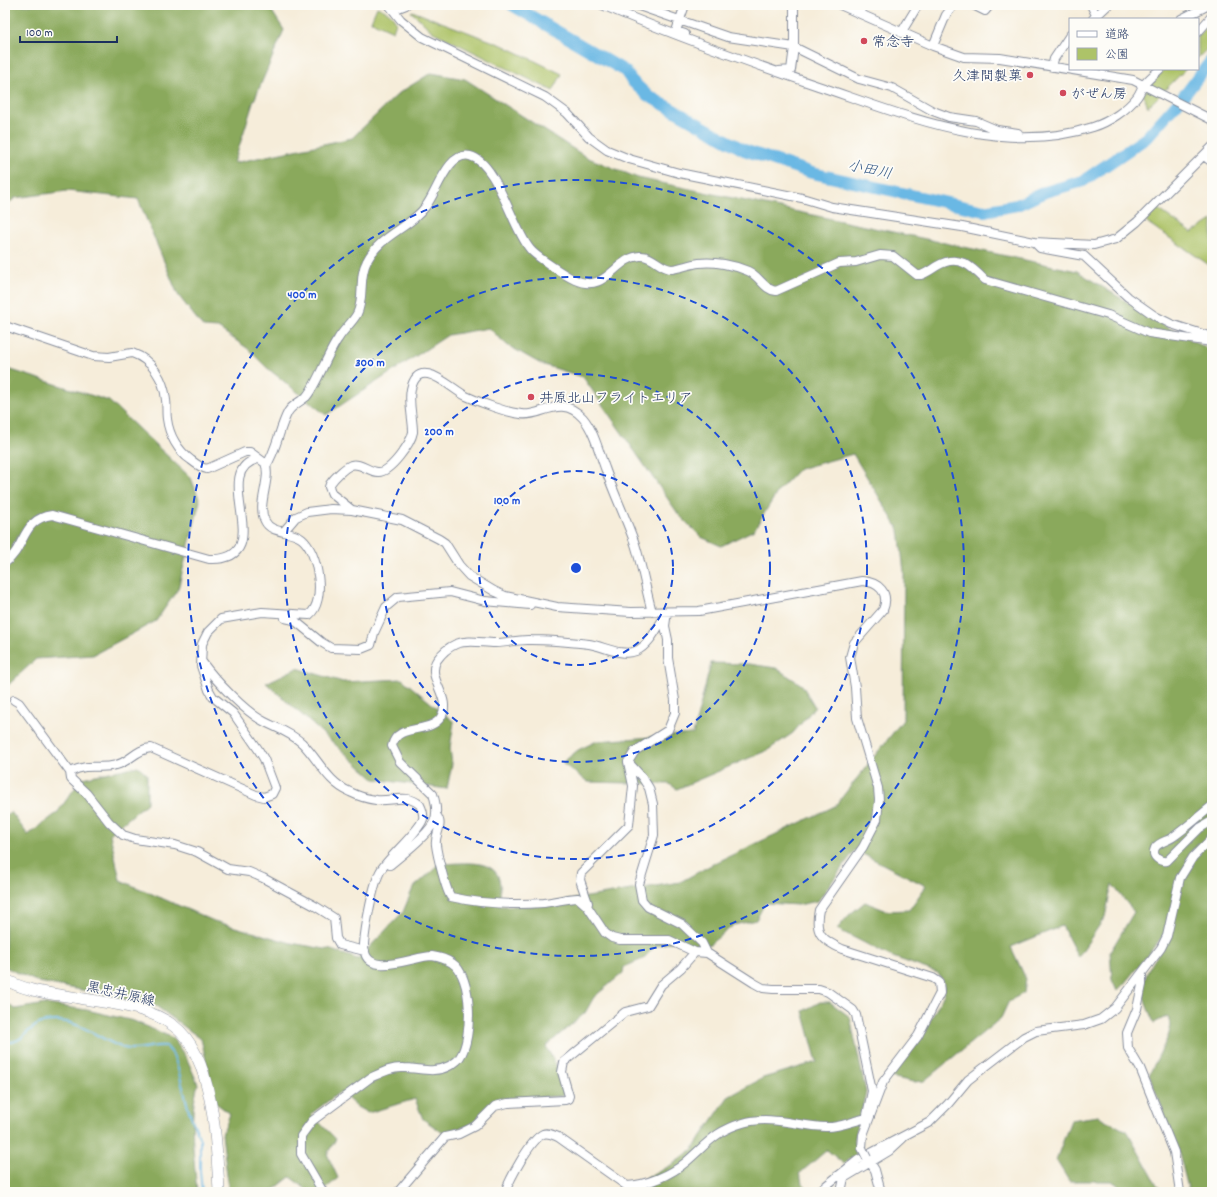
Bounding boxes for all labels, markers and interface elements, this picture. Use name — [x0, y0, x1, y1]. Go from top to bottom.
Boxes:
scale bar — [20, 18, 117, 44]
legend — [1069, 18, 1199, 70]
text: 100 m — [26, 25, 53, 42]
text: 道路 — [1105, 27, 1129, 44]
place label: 常念寺 — [872, 33, 914, 53]
marker: 常念寺 — [859, 36, 869, 46]
text: 公園 — [1105, 47, 1129, 64]
place label: 久津間製菓 — [952, 67, 1022, 87]
marker: 久津間製菓 — [1025, 70, 1035, 80]
place label: がぜん房 — [1071, 85, 1127, 105]
marker: がぜん房 — [1058, 88, 1068, 98]
water label: 小田川 — [845, 156, 894, 186]
text: 400 m — [287, 287, 317, 304]
text: 300 m — [355, 355, 385, 372]
place label: 井原北山フライトエリア — [539, 389, 692, 409]
marker: 井原北山フライトエリア — [526, 392, 536, 402]
text: 200 m — [424, 424, 454, 441]
text: 100 m — [494, 493, 520, 510]
centre of rings — [569, 561, 583, 575]
street label: 黒忠井原線 — [84, 977, 157, 1013]

